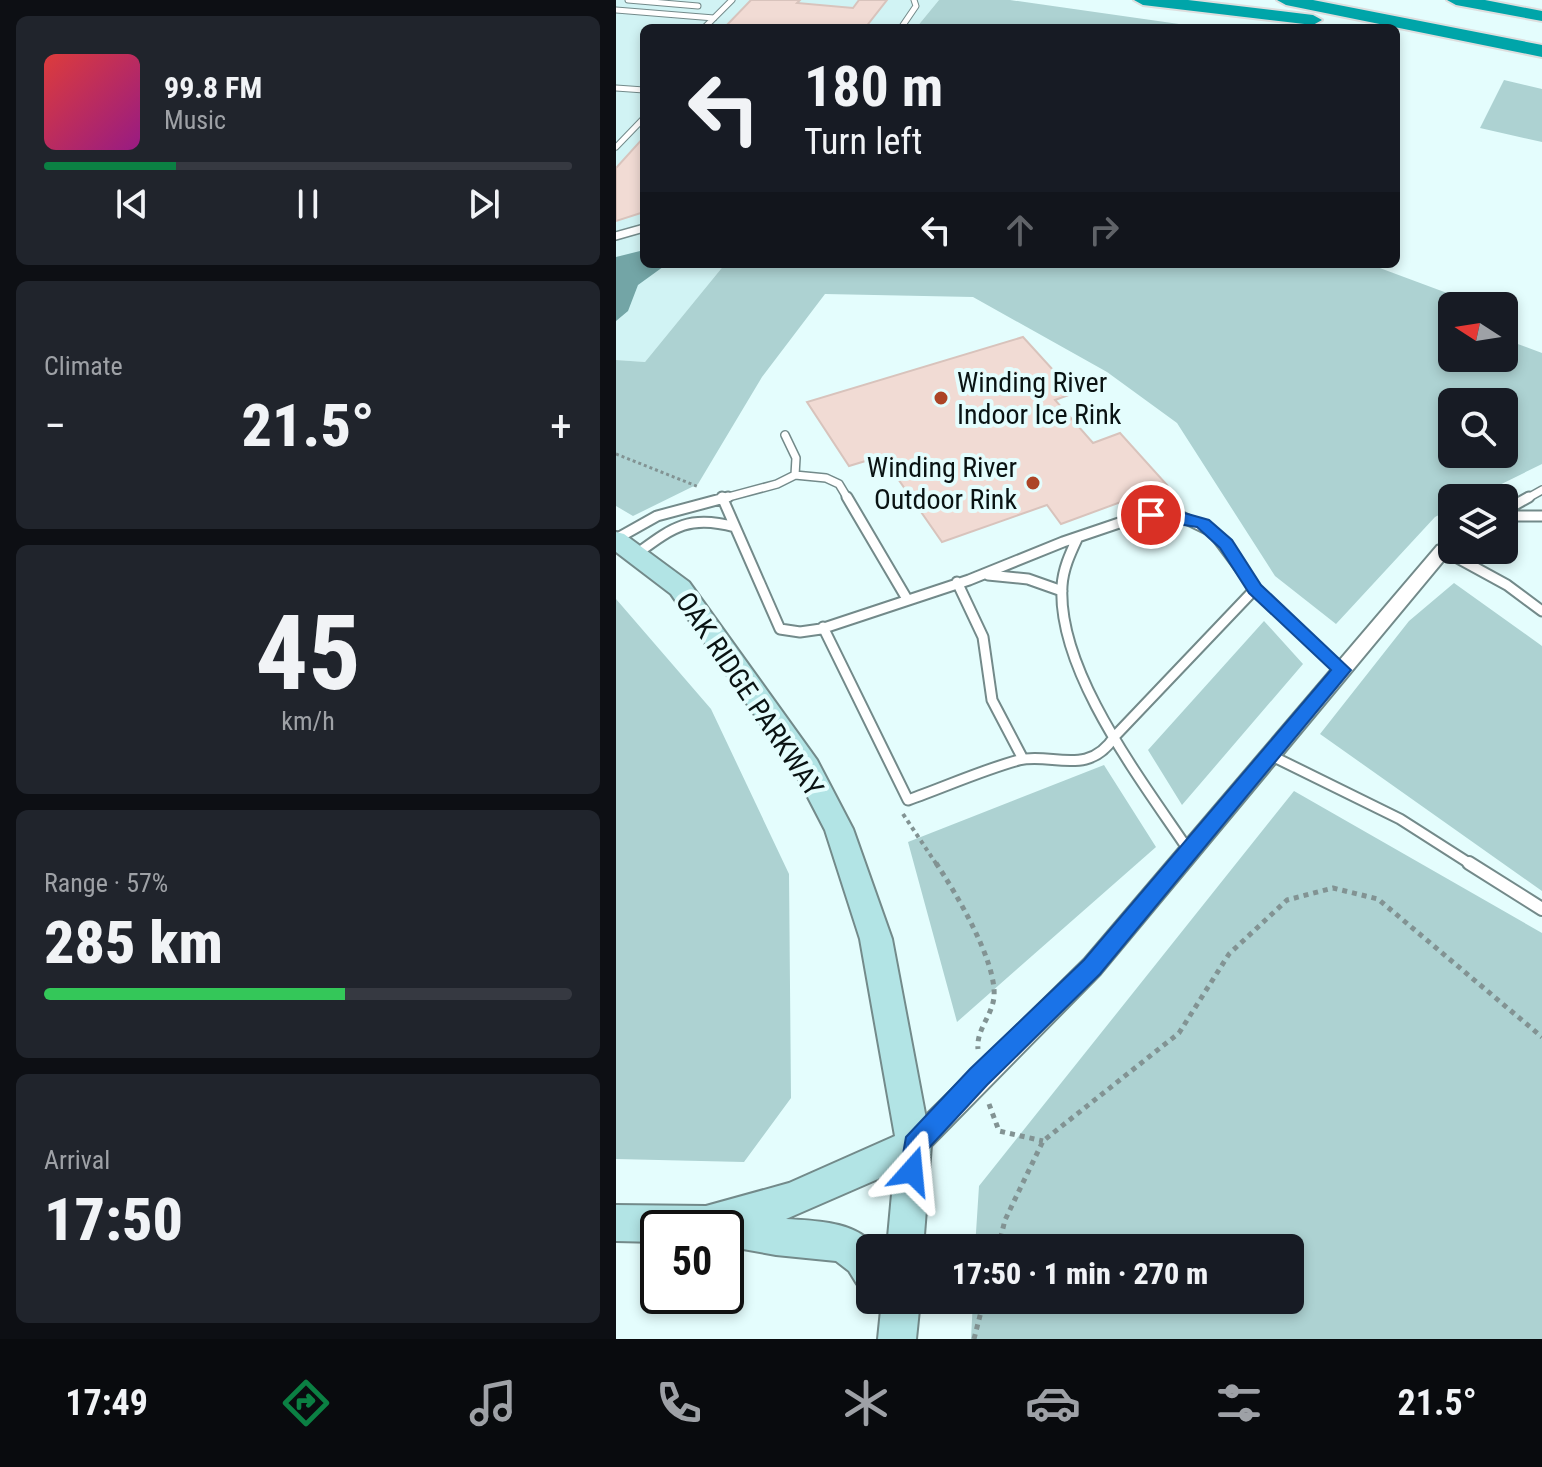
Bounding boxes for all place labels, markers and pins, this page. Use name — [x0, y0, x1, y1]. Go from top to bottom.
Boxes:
place label: Winding River Indoor Ice Rink — [957, 366, 1122, 431]
marker: Winding River Indoor Ice Rink — [932, 389, 950, 407]
place label: Winding River Outdoor Rink — [867, 451, 1017, 516]
marker: Winding River Outdoor Rink — [1024, 474, 1042, 492]
pin — [1117, 481, 1185, 549]

